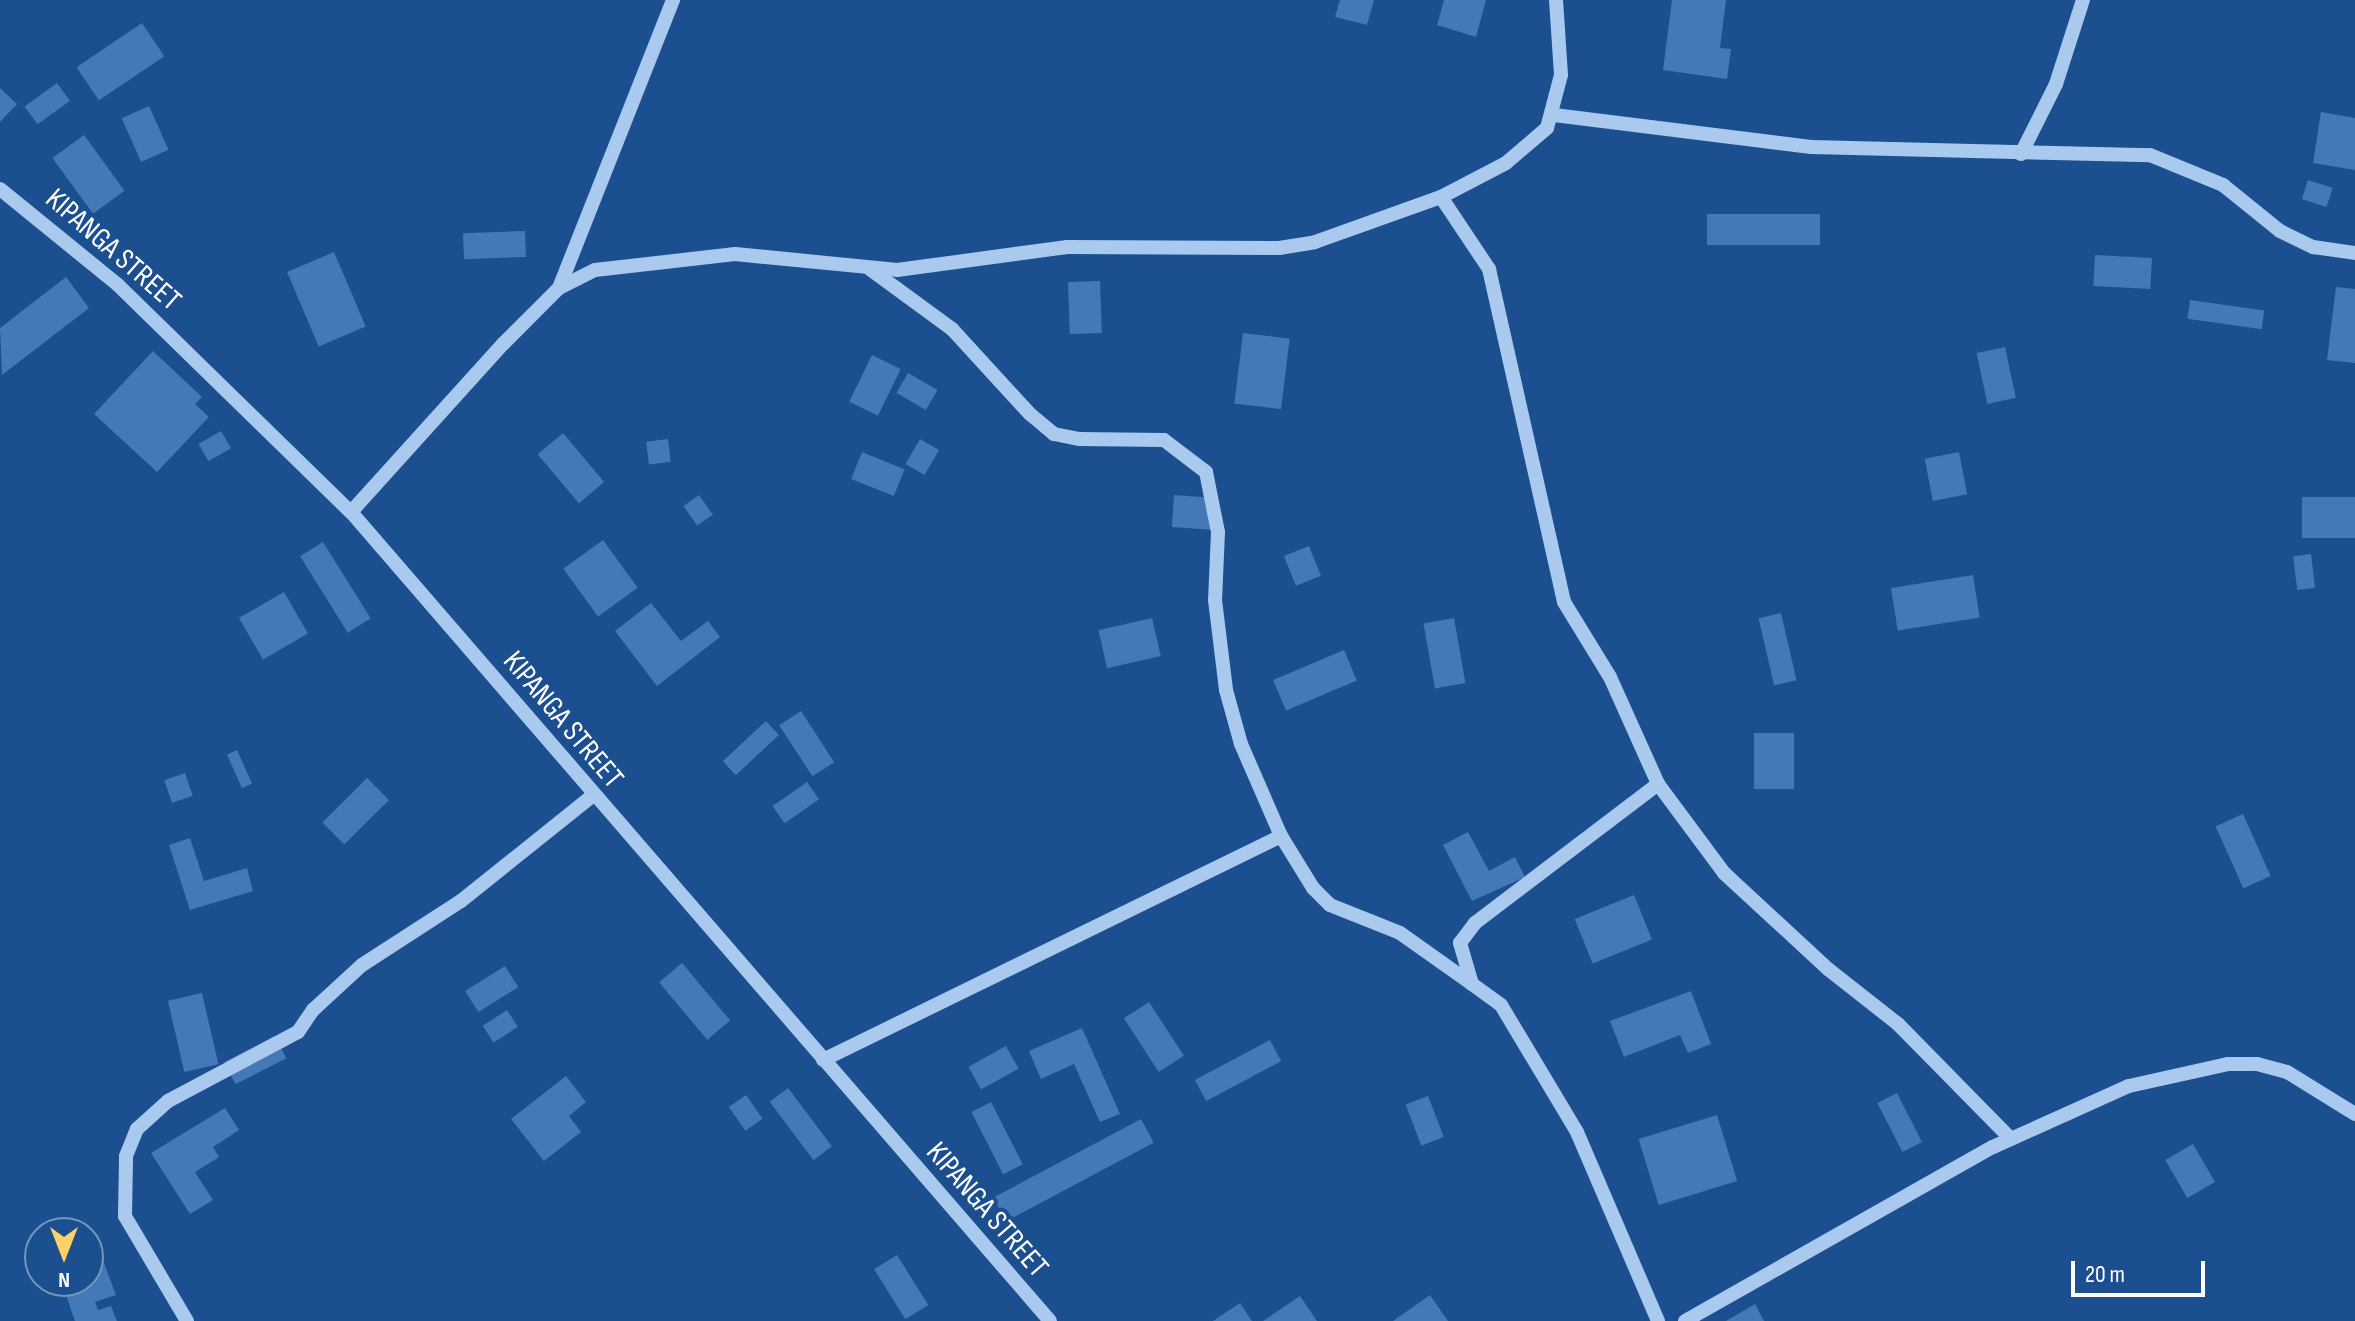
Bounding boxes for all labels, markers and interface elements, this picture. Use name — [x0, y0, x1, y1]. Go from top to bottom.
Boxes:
street label: KIPANGA STREET — [38, 181, 188, 319]
street label: KIPANGA STREET — [495, 644, 631, 796]
street label: KIPANGA STREET — [918, 1135, 1056, 1285]
north arrow — [24, 1217, 104, 1297]
scale bar — [2075, 1245, 2209, 1295]
text: 20 m — [2085, 1260, 2125, 1289]
text: N — [58, 1266, 70, 1293]

